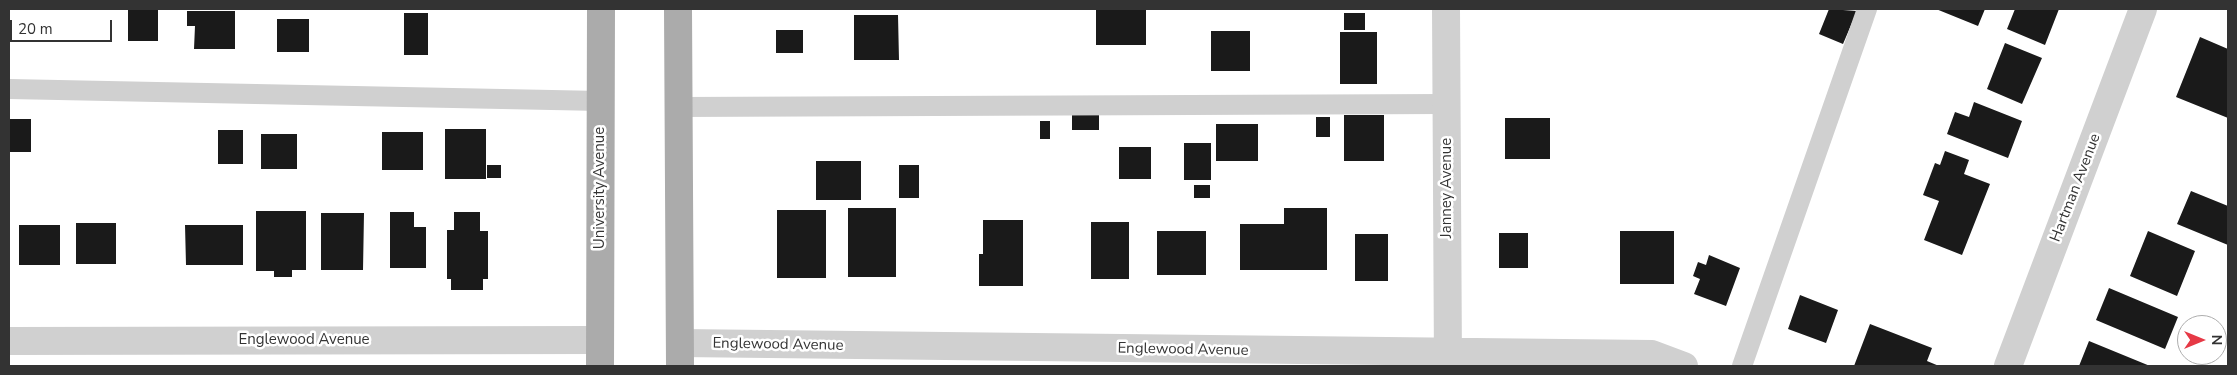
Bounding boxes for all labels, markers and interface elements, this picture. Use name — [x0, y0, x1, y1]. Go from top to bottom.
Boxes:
scale bar — [12, 10, 115, 42]
text: 20 m — [18, 19, 53, 39]
street label: University Avenue — [591, 127, 609, 249]
street label: Hartman Avenue — [2047, 131, 2105, 245]
street label: Janney Avenue — [1438, 138, 1456, 238]
north arrow — [2177, 315, 2227, 365]
street label: Englewood Avenue — [238, 331, 370, 349]
street label: Englewood Avenue — [712, 335, 844, 355]
text: N — [2207, 335, 2226, 345]
street label: Englewood Avenue — [1117, 340, 1249, 360]

